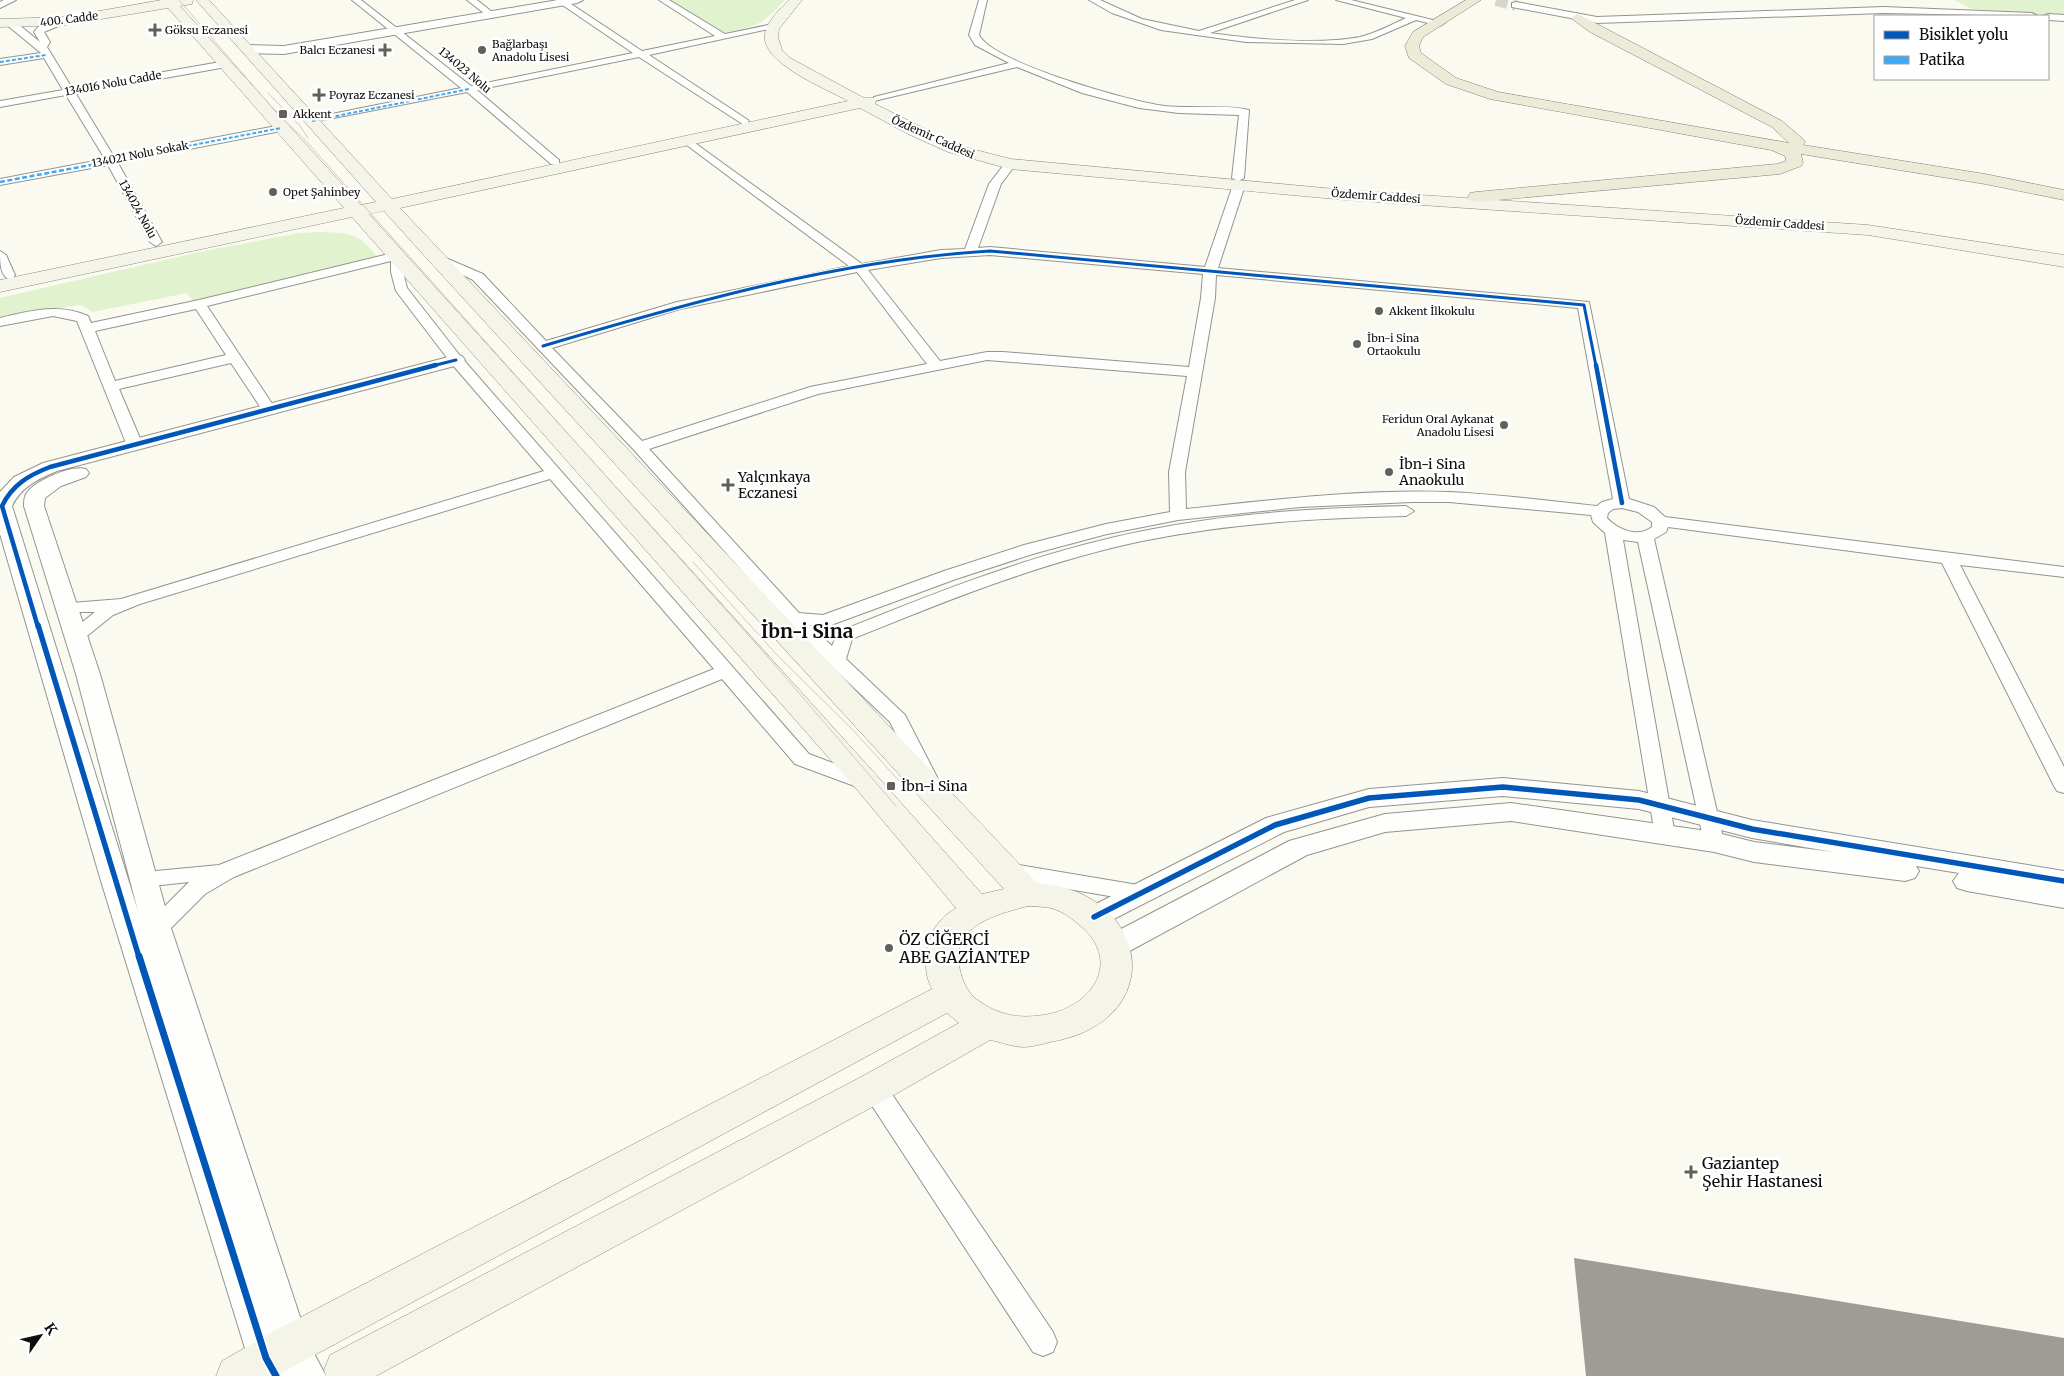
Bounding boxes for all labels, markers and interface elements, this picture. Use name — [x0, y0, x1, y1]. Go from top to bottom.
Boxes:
street label: 400. Cadde — [39, 8, 99, 29]
legend — [1874, 15, 2049, 80]
place label: Göksu Eczanesi — [165, 23, 249, 37]
marker: Göksu Eczanesi — [149, 24, 161, 36]
text: Bisiklet yolu — [1919, 25, 2009, 44]
place label: Bağlarbaşı Anadolu Lisesi — [491, 37, 570, 64]
place label: Balcı Eczanesi — [300, 43, 375, 57]
marker: Balcı Eczanesi — [379, 44, 391, 56]
street label: 134023 Nolu — [436, 44, 494, 96]
marker: Bağlarbaşı Anadolu Lisesi — [476, 44, 488, 56]
text: Patika — [1919, 50, 1965, 69]
street label: 134016 Nolu Cadde — [64, 68, 163, 98]
place label: Poyraz Eczanesi — [329, 88, 415, 102]
marker: Poyraz Eczanesi — [313, 89, 325, 101]
place label: Akkent — [292, 107, 332, 121]
marker: Akkent — [277, 108, 289, 120]
street label: Özdemir Caddesi — [889, 112, 977, 162]
street label: 134021 Nolu Sokak — [90, 138, 190, 170]
street label: 134024 Nolu — [116, 177, 160, 241]
place label: Opet Şahinbey — [283, 185, 361, 199]
marker: Opet Şahinbey — [267, 186, 279, 198]
street label: Özdemir Caddesi — [1331, 186, 1422, 206]
street label: Özdemir Caddesi — [1735, 213, 1826, 233]
place label: Akkent İlkokulu — [1388, 304, 1475, 318]
marker: Akkent İlkokulu — [1373, 305, 1385, 317]
place label: İbn-i Sina Ortaokulu — [1367, 331, 1421, 358]
marker: İbn-i Sina Ortaokulu — [1351, 338, 1363, 350]
place label: Feridun Oral Aykanat Anadolu Lisesi — [1382, 412, 1495, 439]
marker: Feridun Oral Aykanat Anadolu Lisesi — [1498, 419, 1510, 431]
place label: İbn-i Sina Anaokulu — [1398, 455, 1466, 489]
marker: İbn-i Sina Anaokulu — [1383, 466, 1395, 478]
place label: Yalçınkaya Eczanesi — [737, 468, 811, 502]
marker: Yalçınkaya Eczanesi — [722, 479, 734, 491]
district label: İbn-i Sina — [761, 619, 854, 643]
place label: İbn-i Sina — [901, 777, 968, 795]
marker: İbn-i Sina — [885, 780, 897, 792]
place label: ÖZ CİĞERCİ ABE GAZİANTEP — [898, 929, 1030, 967]
marker: ÖZ CİĞERCİ ABE GAZİANTEP — [883, 942, 895, 954]
place label: Gaziantep Şehir Hastanesi — [1702, 1153, 1823, 1191]
marker: Gaziantep Şehir Hastanesi — [1684, 1165, 1698, 1179]
north arrow — [15, 1311, 65, 1361]
text: K — [40, 1319, 61, 1339]

